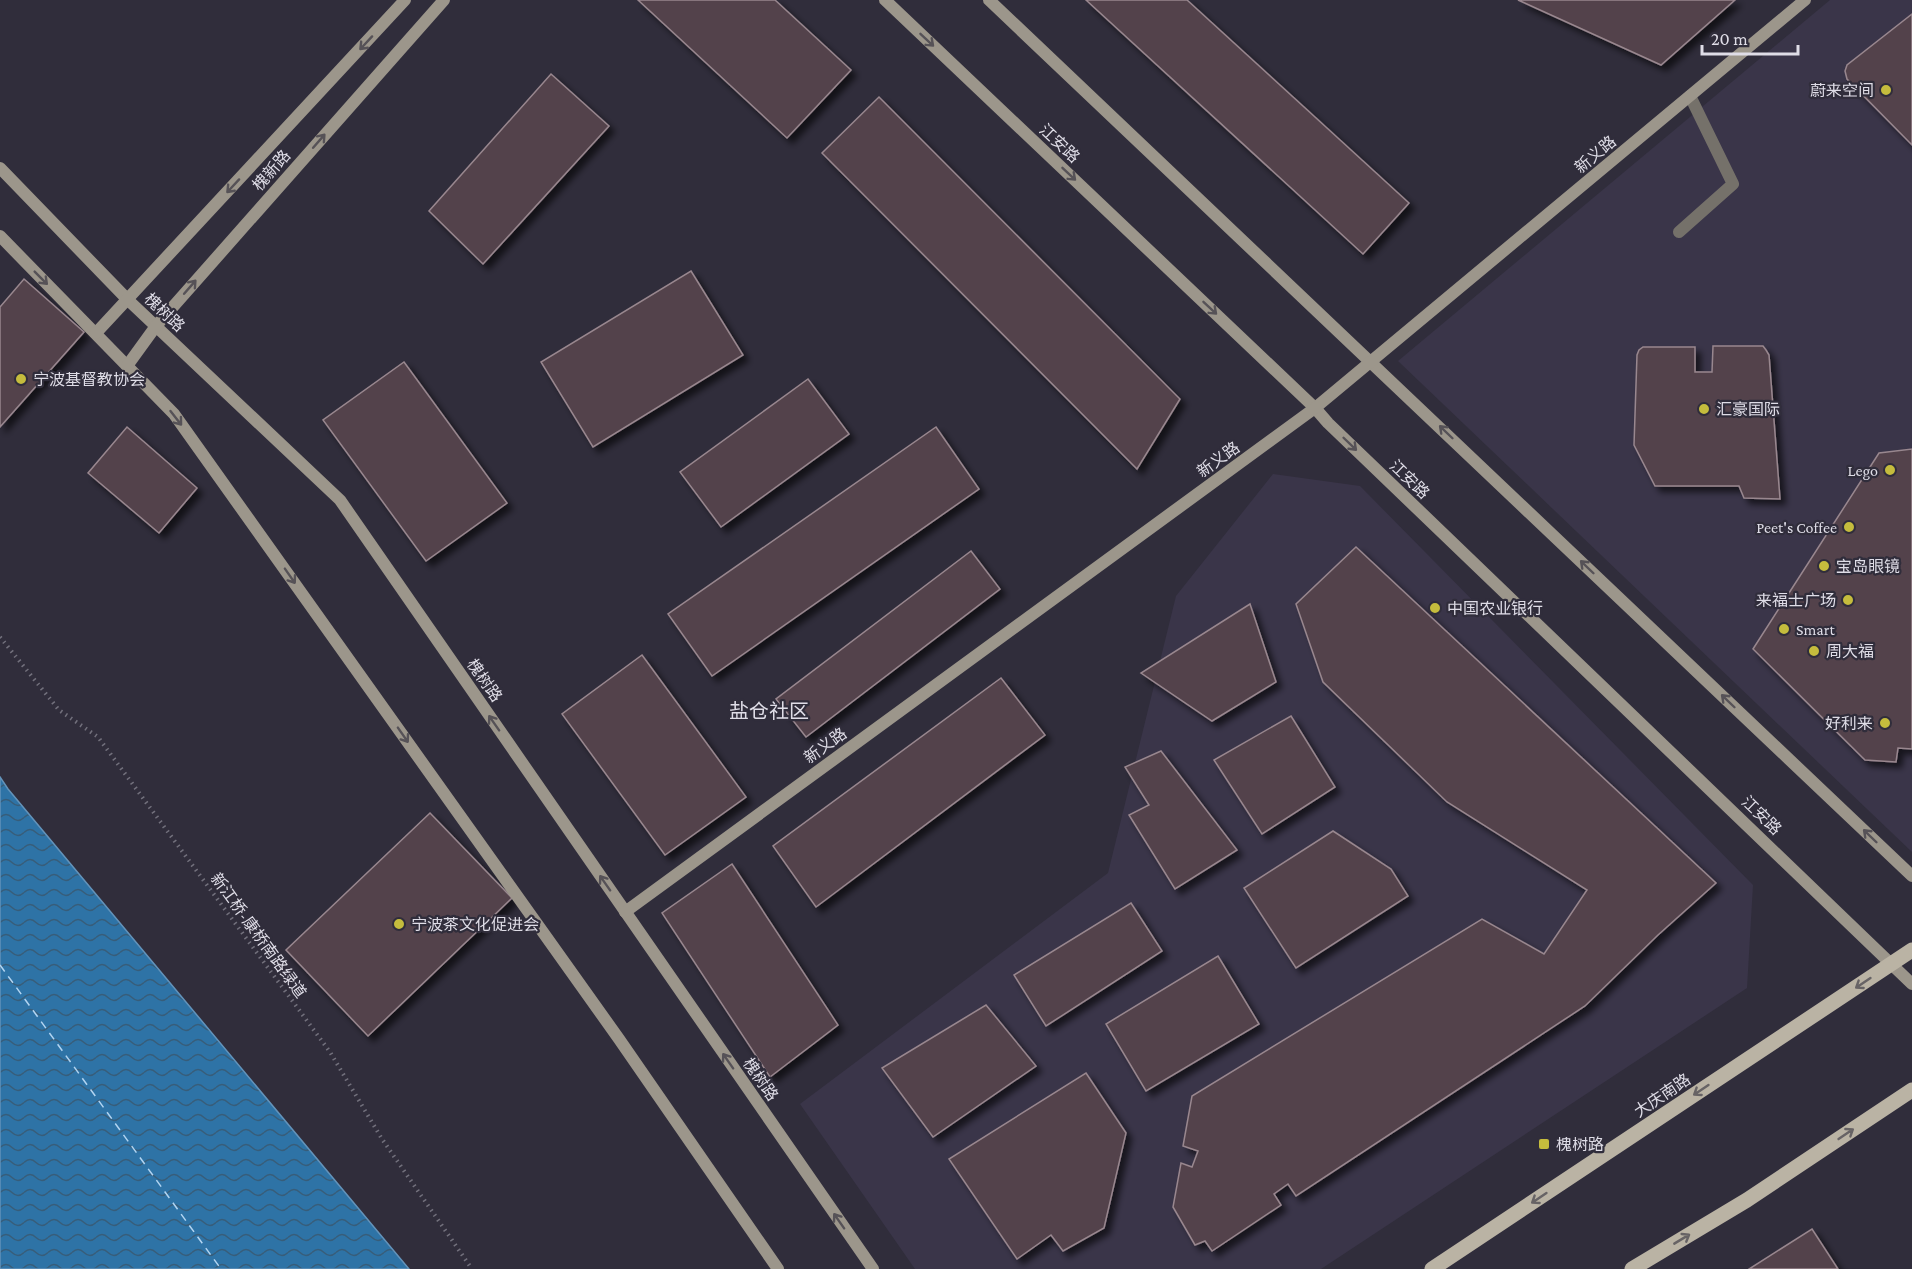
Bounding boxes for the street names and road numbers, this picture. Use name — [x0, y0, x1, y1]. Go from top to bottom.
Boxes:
street label: 江安路 — [1036, 121, 1083, 166]
street label: 新义路 — [1571, 132, 1619, 176]
street label: 槐新路 — [249, 147, 294, 194]
street label: 槐树路 — [141, 290, 188, 335]
street label: 新义路 — [1194, 438, 1243, 480]
street label: 江安路 — [1386, 457, 1433, 502]
street label: 槐树路 — [464, 656, 505, 705]
street label: 新义路 — [801, 724, 850, 766]
street label: 江安路 — [1738, 793, 1785, 838]
street label: 新江桥-康桥南路绿道 — [208, 870, 310, 1001]
street label: 槐树路 — [740, 1055, 781, 1104]
street label: 大庆南路 — [1631, 1070, 1694, 1120]

